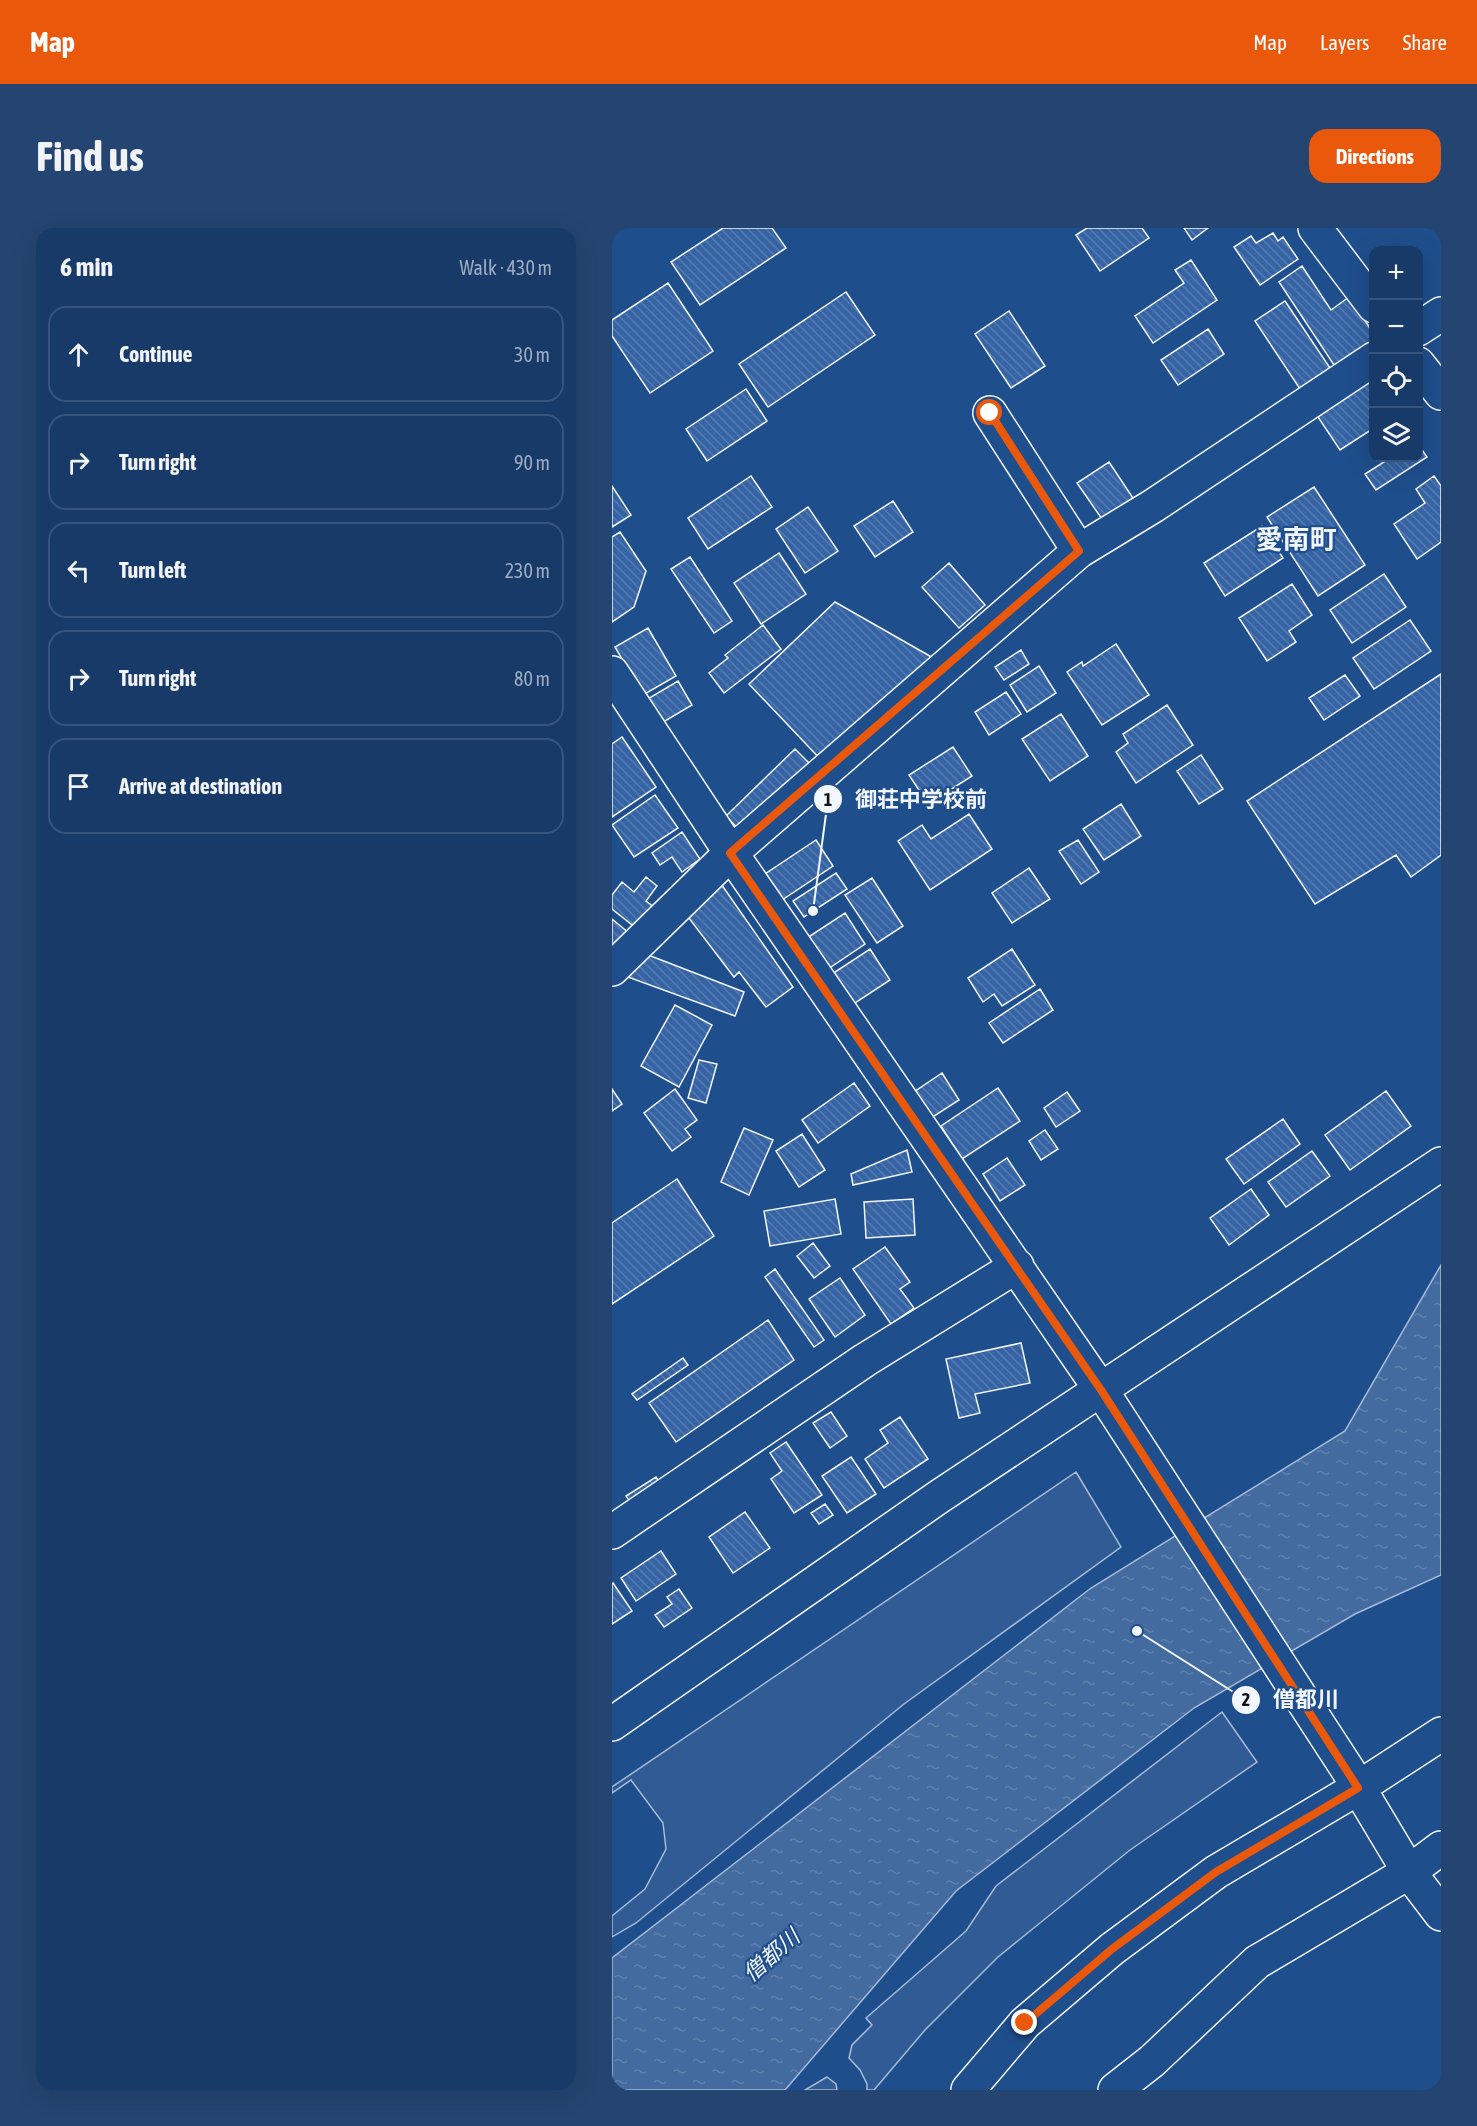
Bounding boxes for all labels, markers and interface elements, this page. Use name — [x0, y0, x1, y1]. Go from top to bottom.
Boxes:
text: Map — [30, 26, 75, 58]
text: Map — [1253, 30, 1287, 54]
text: Layers — [1320, 30, 1370, 54]
text: Share — [1403, 30, 1447, 54]
button: Directions — [1309, 129, 1441, 183]
text: Find us — [36, 132, 144, 180]
map controls — [1369, 246, 1423, 462]
button: + — [1369, 246, 1423, 300]
text: 6 min — [60, 252, 113, 282]
text: Walk · 430 m — [460, 256, 552, 279]
button: − — [1369, 300, 1423, 354]
icon: ahead — [62, 338, 95, 371]
text: Continue — [119, 341, 193, 367]
text: 30 m — [514, 343, 550, 366]
button: locate — [1369, 354, 1423, 408]
route start — [976, 399, 1002, 425]
button: layers — [1369, 408, 1423, 462]
icon: right — [62, 446, 95, 479]
text: Turn right — [119, 449, 196, 475]
text: 90 m — [514, 451, 550, 474]
district label: 愛南町 — [1256, 524, 1337, 555]
icon: left — [62, 554, 95, 587]
text: Turn left — [119, 557, 186, 583]
text: 230 m — [505, 559, 550, 582]
icon: right — [62, 662, 95, 695]
text: Turn right — [119, 665, 196, 691]
text: 80 m — [514, 667, 550, 690]
icon: arrive — [62, 770, 95, 803]
text: Arrive at destination — [119, 773, 282, 799]
callout: 御荘中学校前 — [813, 779, 999, 819]
text: 御荘中学校前 — [855, 786, 987, 812]
text: 1 — [824, 789, 832, 810]
callout: 僧都川 — [1231, 1680, 1351, 1720]
text: 僧都川 — [1273, 1686, 1339, 1712]
text: 2 — [1242, 1689, 1250, 1710]
water label: 僧都川 — [738, 1922, 806, 1986]
route end — [1011, 2009, 1037, 2035]

